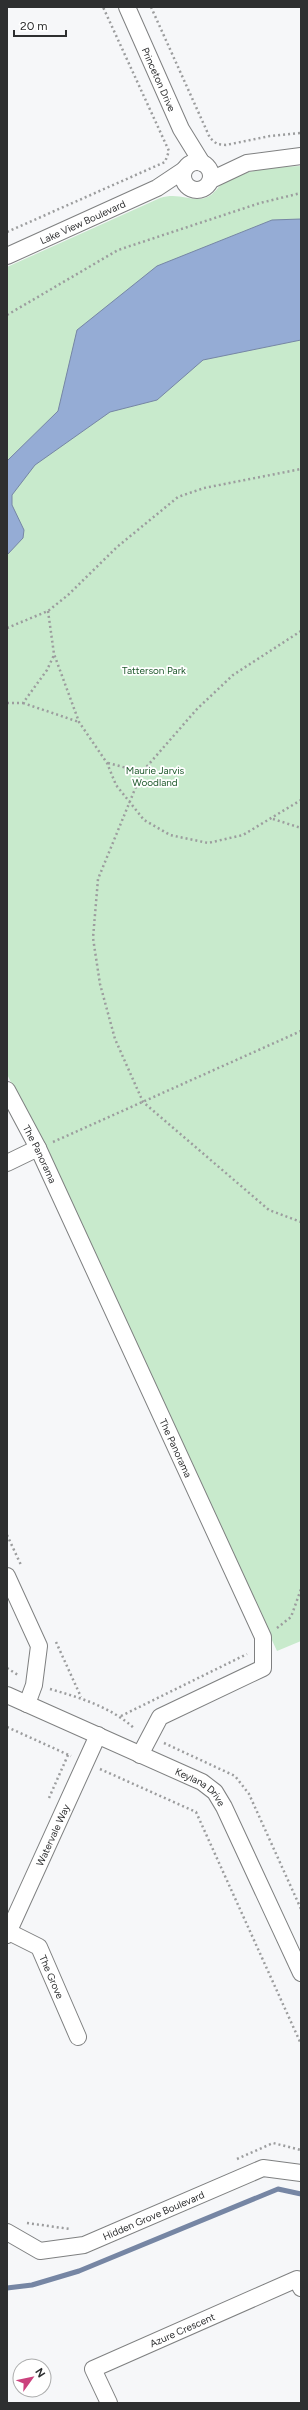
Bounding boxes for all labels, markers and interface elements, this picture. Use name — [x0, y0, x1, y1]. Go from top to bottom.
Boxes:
scale bar — [14, 12, 66, 38]
text: 20 m — [20, 19, 48, 33]
street label: Princeton Drive — [139, 45, 179, 114]
street label: Lake View Boulevard — [38, 197, 128, 247]
park label: Tatterson Park — [122, 664, 186, 677]
park label: Maurie Jarvis Woodland — [126, 764, 185, 789]
street label: The Panorama — [20, 1123, 59, 1185]
street label: The Panorama — [156, 1417, 195, 1480]
street label: Keylana Drive — [173, 1765, 228, 1809]
street label: Watervale Way — [33, 1801, 73, 1868]
street label: The Grove — [36, 1953, 67, 2001]
street label: Hidden Grove Boulevard — [101, 2188, 206, 2243]
street label: Azure Crescent — [148, 2310, 217, 2350]
north arrow — [12, 2358, 52, 2398]
text: N — [32, 2366, 48, 2380]

